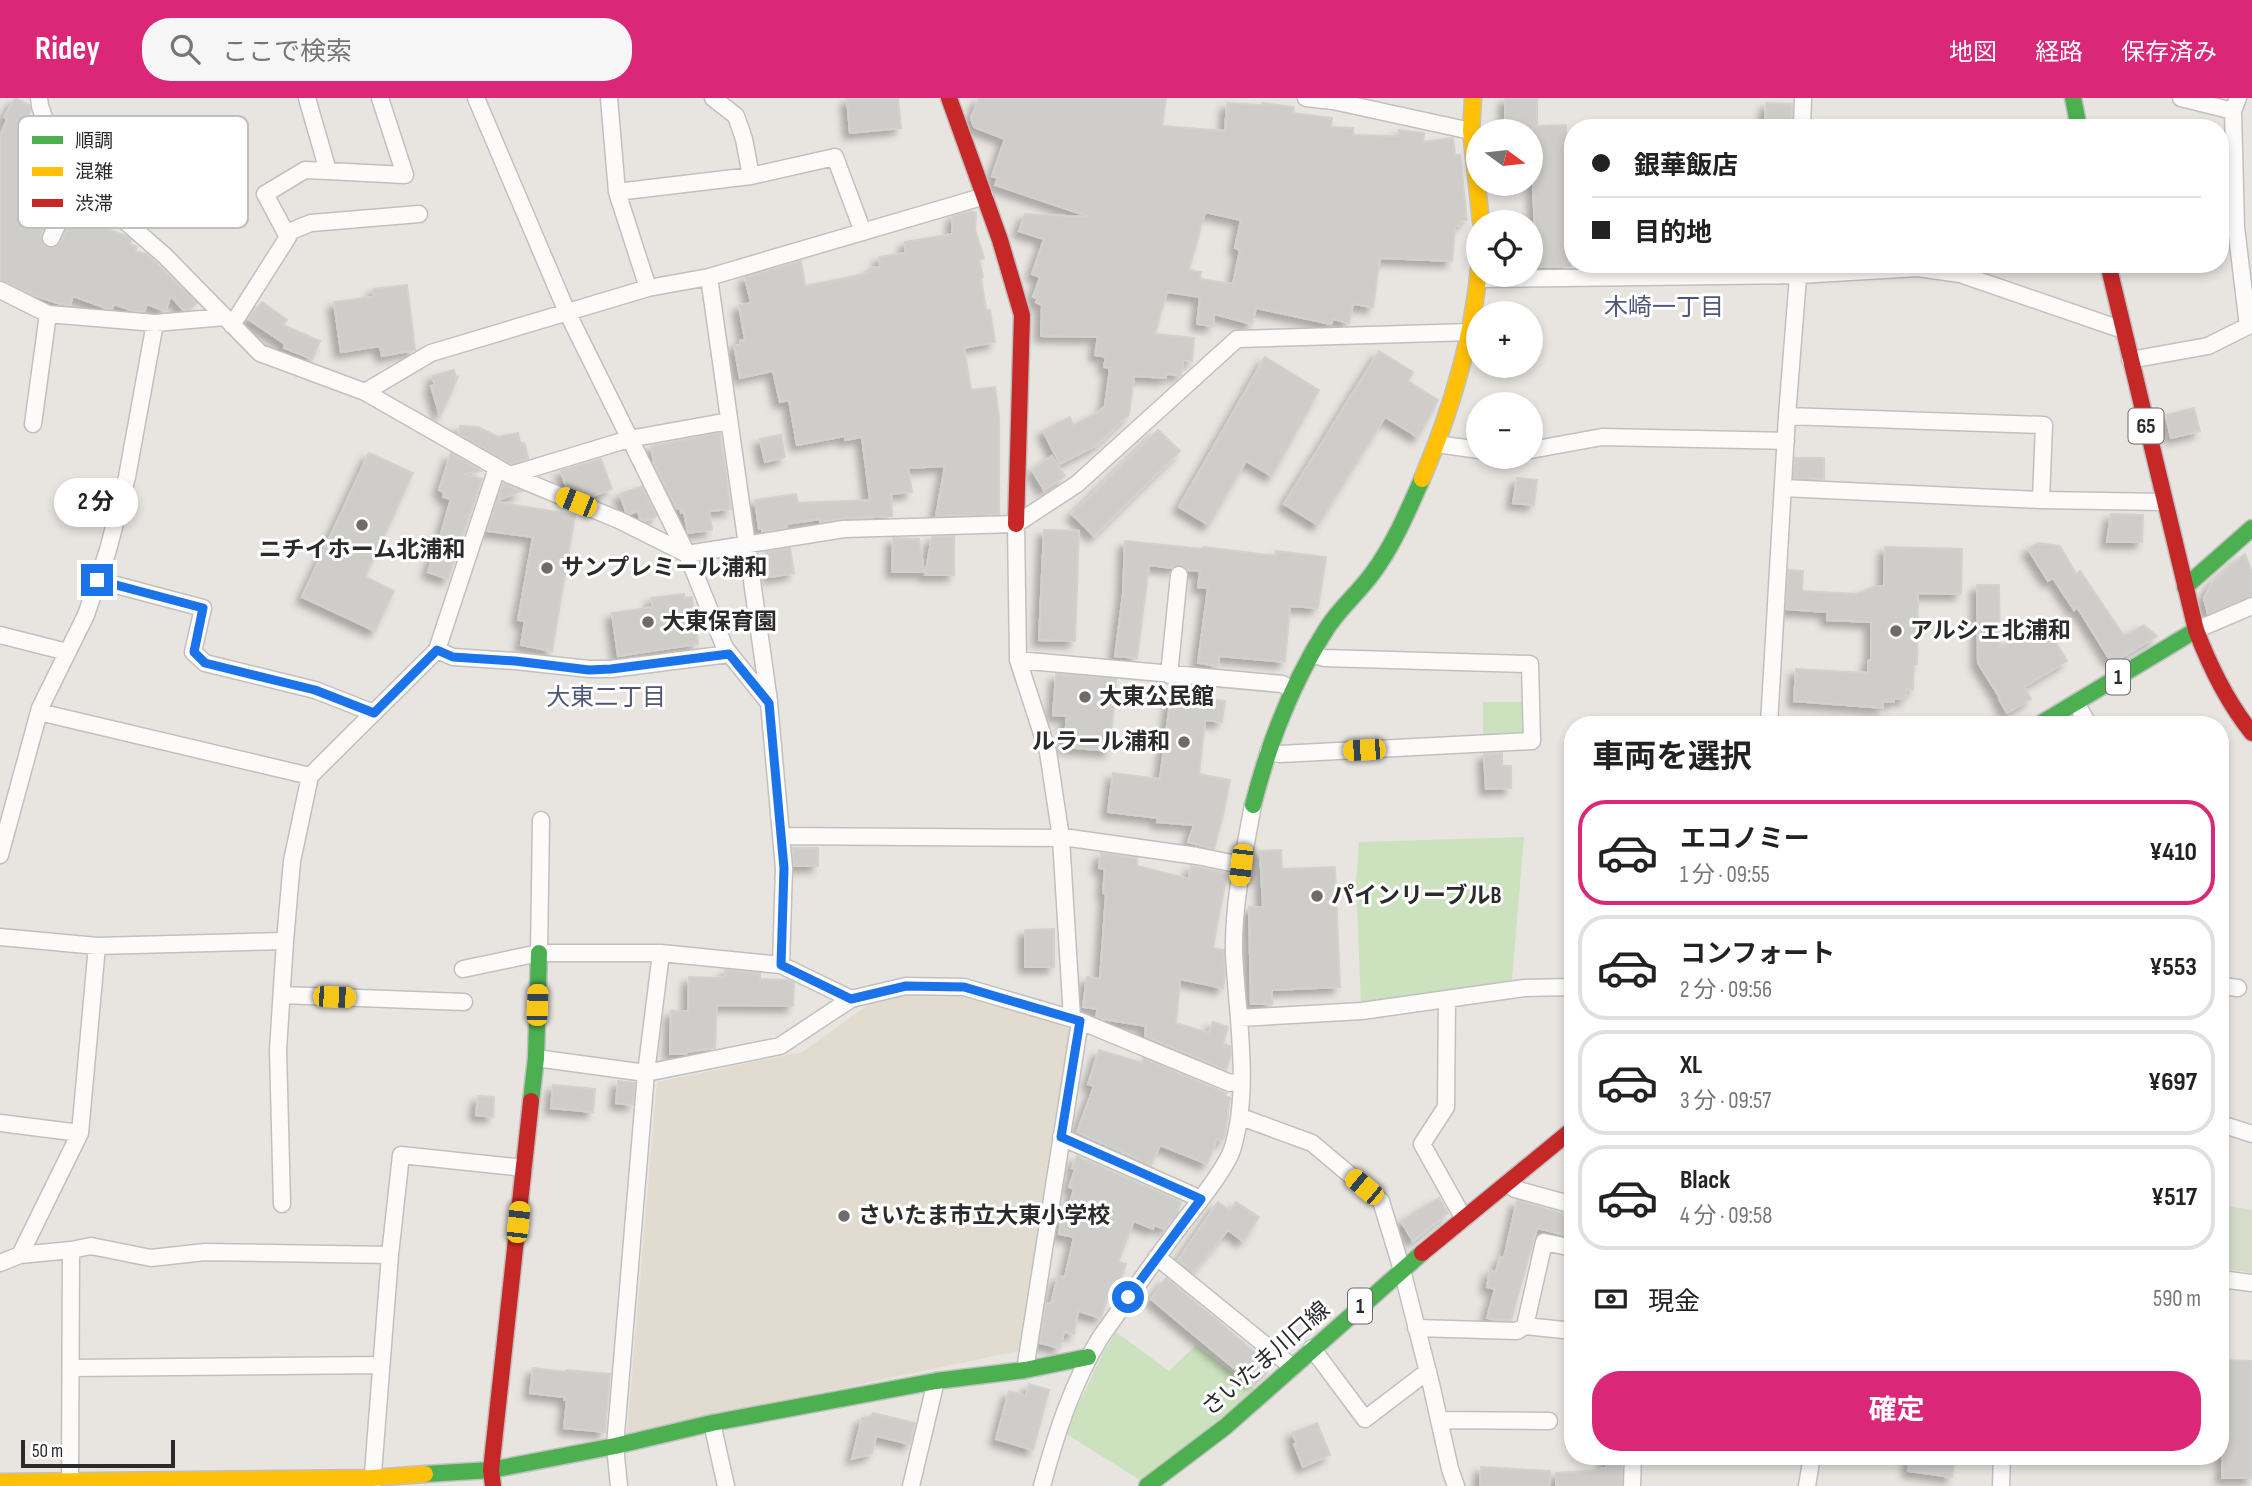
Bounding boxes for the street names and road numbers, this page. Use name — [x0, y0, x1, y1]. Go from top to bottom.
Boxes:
road number: 65 — [2128, 408, 2164, 444]
road number: 1 — [2106, 660, 2130, 694]
road number: 1 — [1348, 1288, 1372, 1324]
street label: さいたま川口線 — [1196, 1296, 1336, 1422]

